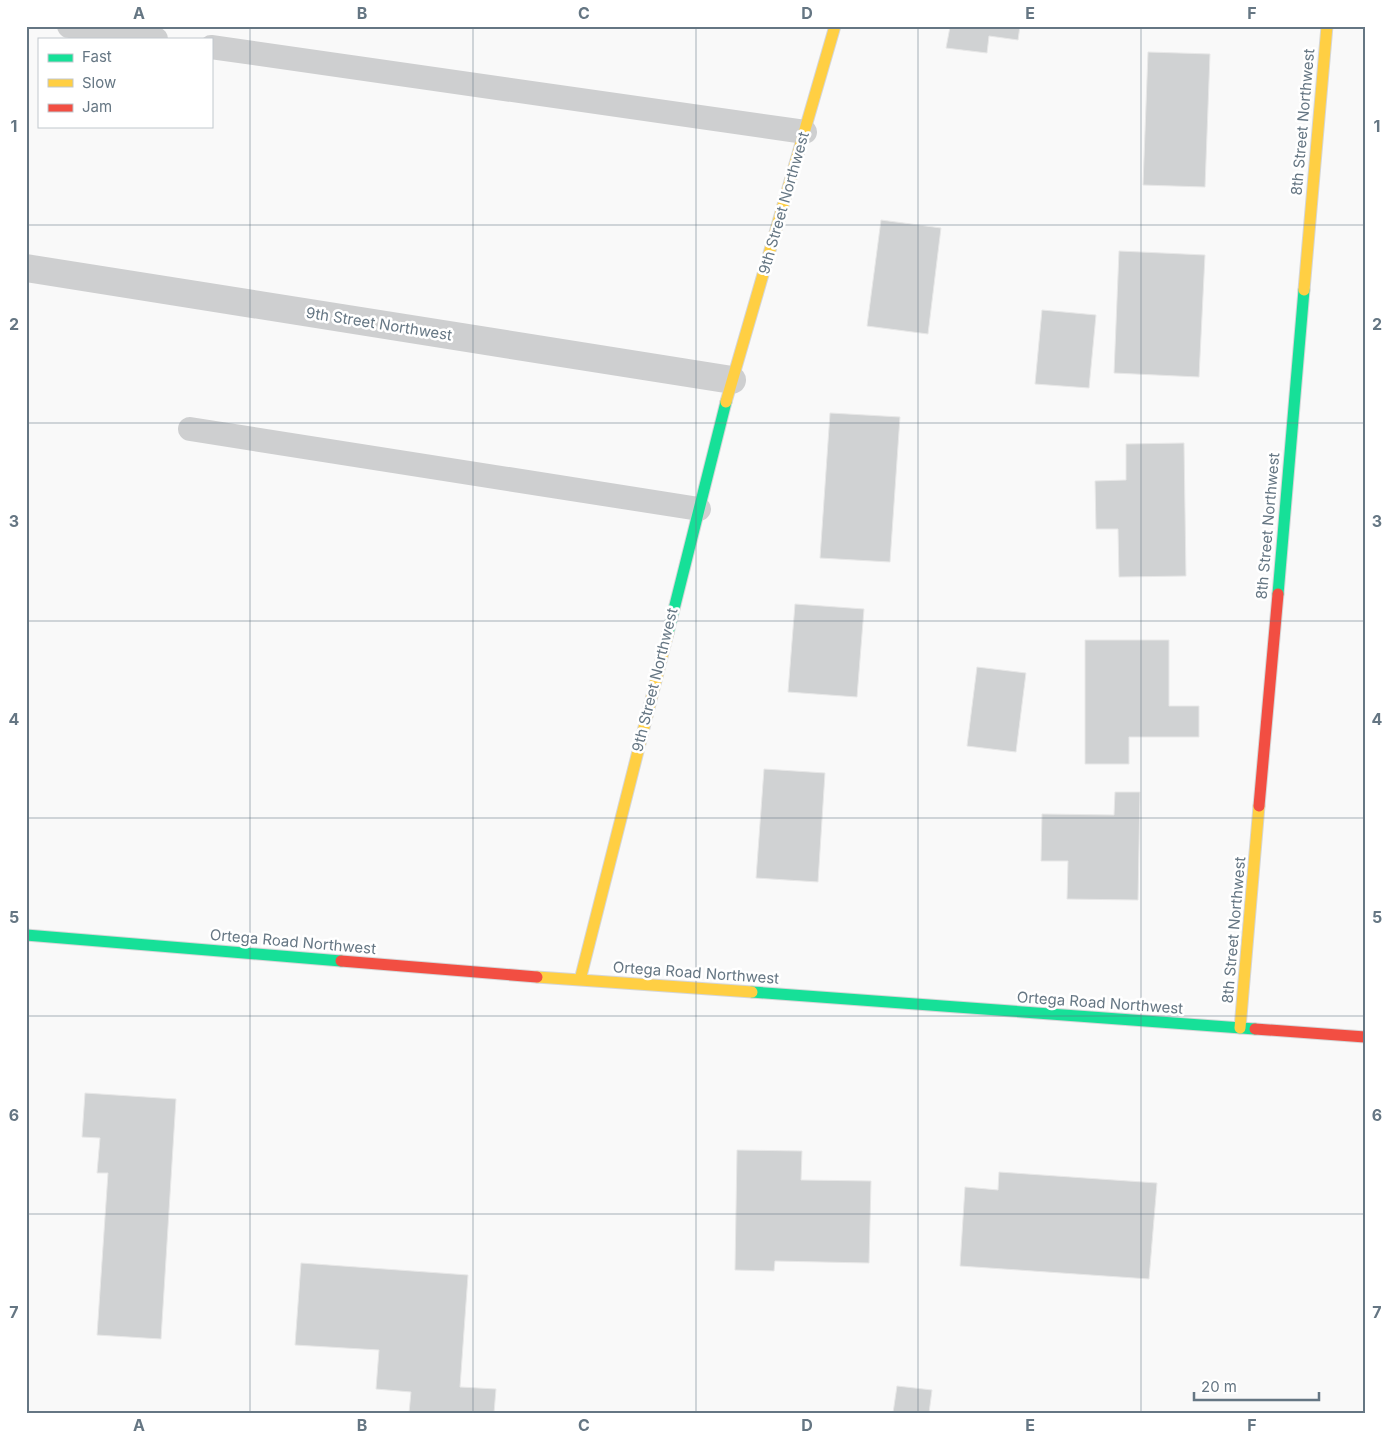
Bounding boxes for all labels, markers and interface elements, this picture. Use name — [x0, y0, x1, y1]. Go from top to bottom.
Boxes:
text: A — [133, 3, 145, 23]
text: B — [357, 3, 367, 23]
text: C — [578, 3, 590, 23]
text: D — [801, 3, 813, 23]
text: E — [1025, 3, 1035, 23]
text: F — [1247, 3, 1257, 23]
legend — [38, 38, 212, 128]
text: Fast — [82, 47, 112, 66]
street label: 8th Street Northwest — [1287, 48, 1318, 196]
text: Slow — [82, 73, 116, 92]
text: Jam — [82, 97, 112, 116]
text: 1 — [11, 116, 17, 136]
text: 1 — [1374, 116, 1380, 136]
street label: 9th Street Northwest — [754, 129, 813, 276]
street label: 9th Street Northwest — [305, 303, 454, 344]
text: 2 — [9, 314, 19, 334]
text: 2 — [1372, 314, 1382, 334]
street label: 8th Street Northwest — [1252, 452, 1283, 600]
text: 3 — [9, 511, 19, 531]
text: 3 — [1372, 511, 1382, 531]
street label: 9th Street Northwest — [627, 606, 682, 754]
text: 4 — [9, 709, 20, 729]
text: 4 — [1372, 709, 1383, 729]
street label: 8th Street Northwest — [1218, 856, 1249, 1004]
text: 5 — [9, 907, 19, 927]
text: 5 — [1372, 907, 1382, 927]
street label: Ortega Road Northwest — [209, 925, 377, 958]
street label: Ortega Road Northwest — [612, 957, 780, 988]
street label: Ortega Road Northwest — [1016, 987, 1184, 1018]
text: 6 — [9, 1105, 19, 1125]
text: 6 — [1372, 1105, 1382, 1125]
text: 7 — [9, 1302, 19, 1322]
text: 7 — [1372, 1302, 1382, 1322]
scale bar — [1194, 1369, 1318, 1401]
text: 20 m — [1201, 1377, 1237, 1396]
text: A — [133, 1415, 145, 1435]
text: B — [357, 1415, 367, 1435]
text: C — [578, 1415, 590, 1435]
text: D — [801, 1415, 813, 1435]
text: E — [1025, 1415, 1035, 1435]
text: F — [1247, 1415, 1257, 1435]

